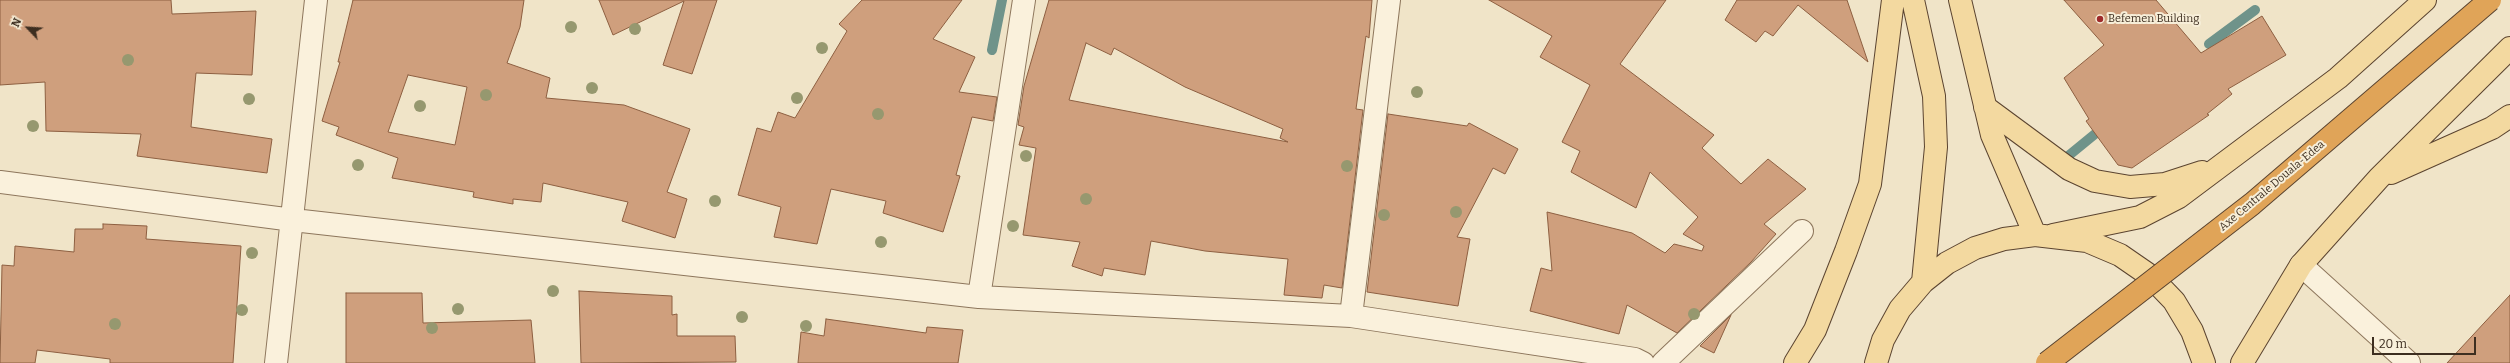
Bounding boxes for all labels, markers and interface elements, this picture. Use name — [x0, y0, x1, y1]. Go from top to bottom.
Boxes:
north arrow — [8, 8, 48, 48]
place label: Befemen Building — [2108, 12, 2199, 26]
marker: Befemen Building — [2095, 14, 2105, 24]
text: N — [9, 16, 24, 29]
street label: Axe Centrale Douala-Edea — [2217, 138, 2327, 234]
scale bar — [2374, 329, 2478, 355]
text: 20 m — [2379, 337, 2407, 351]

